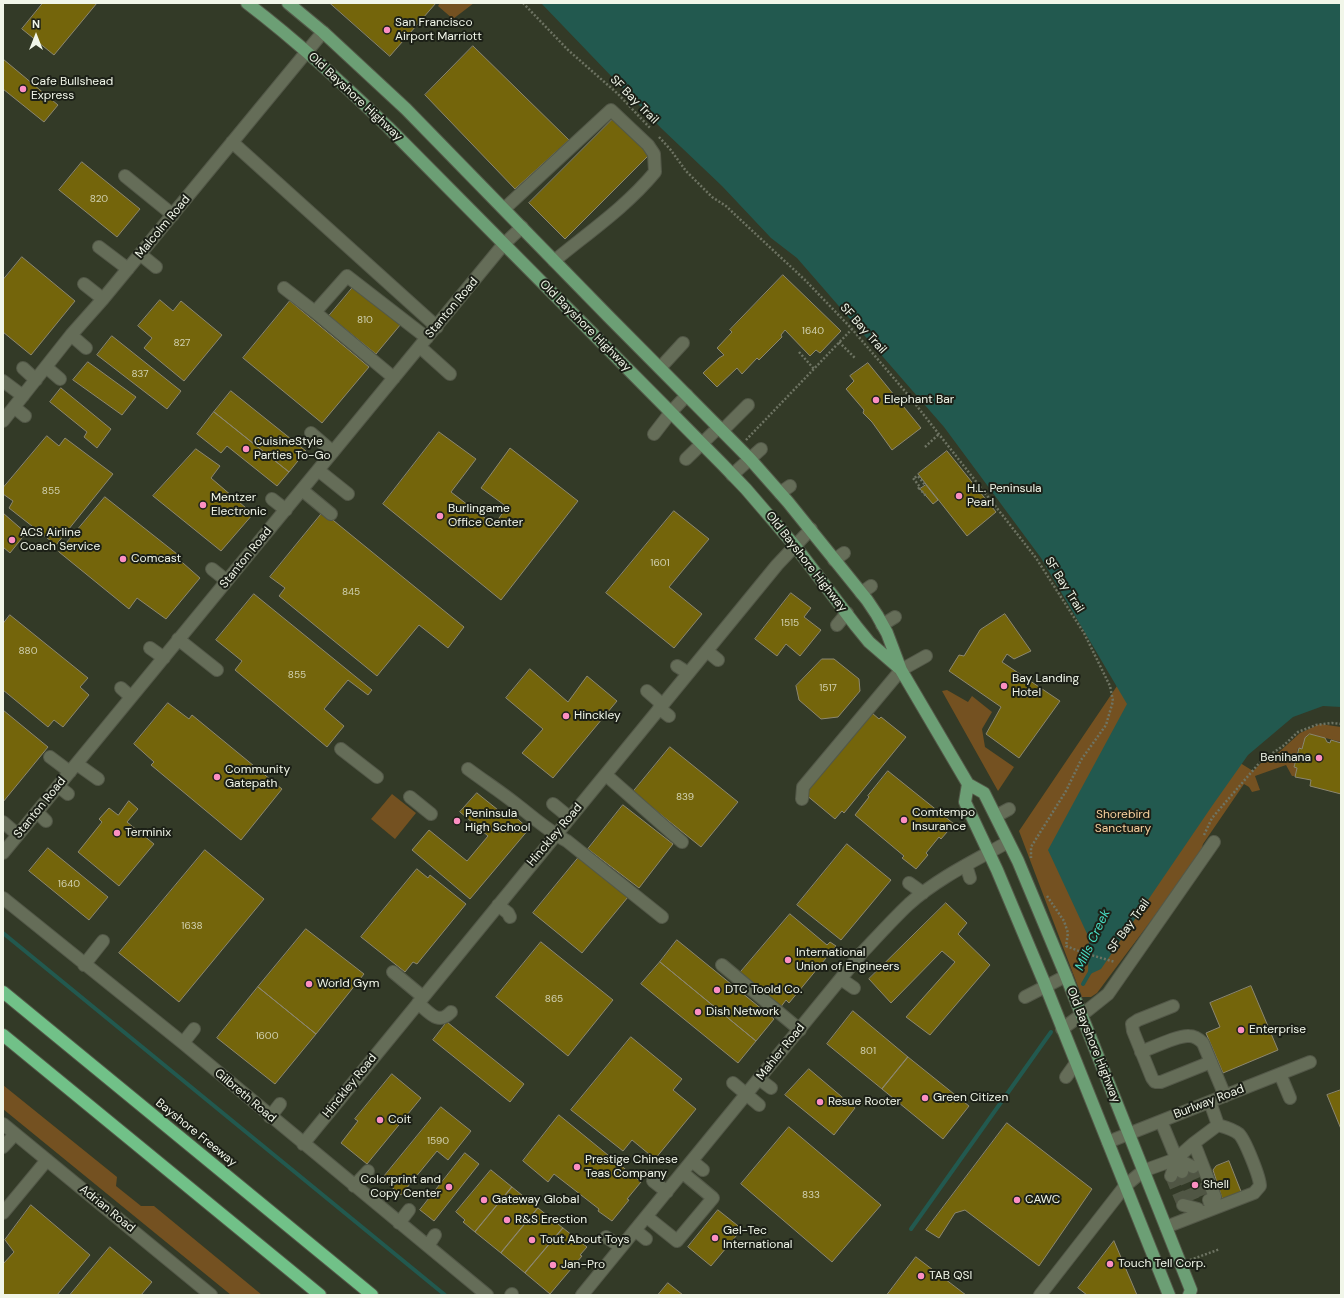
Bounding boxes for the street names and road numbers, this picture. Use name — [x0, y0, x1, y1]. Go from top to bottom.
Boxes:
street label: Old Bayshore Highway — [305, 50, 405, 144]
street label: SF Bay Trail — [607, 73, 661, 127]
street label: Malcolm Road — [132, 193, 194, 261]
street label: Stanton Road — [422, 275, 482, 341]
street label: Old Bayshore Highway — [536, 277, 634, 375]
street label: SF Bay Trail — [837, 301, 889, 357]
street label: Old Bayshore Highway — [762, 509, 850, 615]
street label: Stanton Road — [217, 524, 275, 592]
street label: SF Bay Trail — [1041, 555, 1087, 615]
street label: Stanton Road — [11, 774, 69, 842]
street label: Hinckley Road — [524, 801, 586, 869]
street label: SF Bay Trail — [1105, 896, 1153, 956]
street label: Old Bayshore Highway — [1063, 985, 1123, 1105]
street label: Mahler Road — [754, 1021, 808, 1083]
street label: Hinckley Road — [320, 1051, 380, 1121]
street label: Gilbreth Road — [211, 1066, 279, 1126]
street label: Burlway Road — [1172, 1082, 1246, 1122]
street label: Bayshore Freeway — [153, 1096, 239, 1170]
street label: Adrian Road — [76, 1182, 138, 1236]

